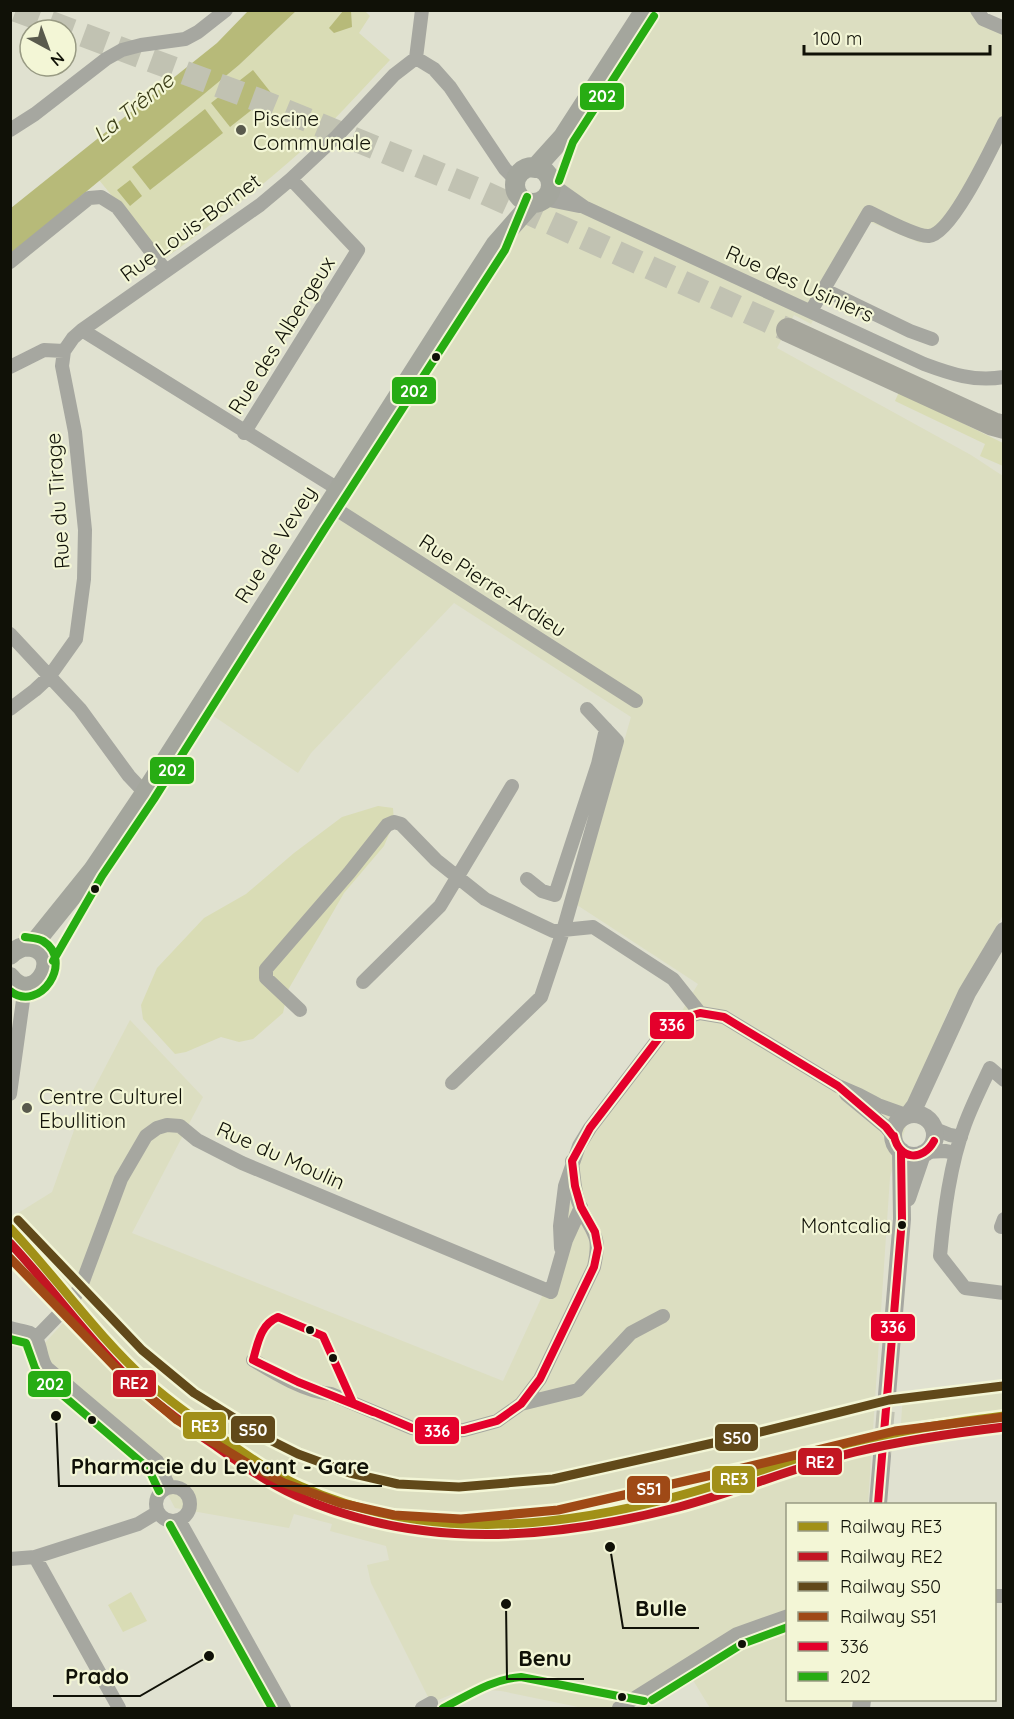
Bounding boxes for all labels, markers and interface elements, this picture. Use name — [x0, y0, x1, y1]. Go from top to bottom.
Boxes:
north arrow — [18, 18, 78, 78]
scale bar — [804, 18, 990, 56]
text: 100 m — [813, 27, 862, 50]
text: N — [47, 48, 69, 71]
water label: La Trême — [87, 65, 180, 148]
line badge: 202 — [579, 82, 625, 111]
text: 202 — [588, 86, 616, 106]
place label: Piscine Communale — [253, 105, 371, 155]
marker: Piscine Communale — [234, 123, 248, 137]
street label: Rue Louis-Bornet — [115, 167, 265, 287]
street label: Rue des Usiniers — [722, 239, 878, 327]
street label: Rue des Albergeux — [222, 251, 340, 419]
unlabelled marker — [430, 351, 442, 363]
line badge: 202 — [391, 376, 437, 405]
text: 202 — [400, 381, 428, 401]
street label: Rue du Tirage — [39, 432, 75, 570]
street label: Rue de Vevey — [229, 480, 321, 608]
street label: Rue Pierre-Ardieu — [415, 528, 571, 642]
line badge: 202 — [149, 756, 195, 785]
text: 202 — [158, 760, 186, 780]
unlabelled marker — [89, 883, 101, 895]
line badge: 336 — [649, 1011, 695, 1040]
text: 336 — [659, 1015, 685, 1035]
place label: Centre Culturel Ebullition — [39, 1083, 183, 1133]
marker: Centre Culturel Ebullition — [20, 1101, 34, 1115]
street label: Rue du Moulin — [213, 1115, 349, 1195]
place label: Montcalia — [801, 1213, 891, 1238]
marker: Montcalia — [896, 1219, 908, 1231]
line badge: 336 — [870, 1313, 916, 1342]
text: 336 — [880, 1317, 906, 1337]
unlabelled marker — [304, 1324, 316, 1336]
unlabelled marker — [327, 1352, 339, 1364]
line badge: RE2 — [112, 1369, 157, 1398]
line badge: 202 — [27, 1370, 72, 1398]
text: RE2 — [119, 1373, 149, 1393]
text: 202 — [36, 1374, 64, 1394]
line badge: RE3 — [182, 1411, 227, 1440]
unlabelled marker — [86, 1414, 98, 1426]
line badge: S50 — [230, 1415, 276, 1444]
text: RE3 — [191, 1416, 219, 1436]
line badge: 336 — [414, 1416, 460, 1445]
text: S50 — [239, 1420, 267, 1440]
text: 336 — [424, 1421, 450, 1441]
line badge: S50 — [714, 1423, 759, 1452]
text: S50 — [723, 1428, 751, 1448]
callout: Pharmacie du Levant - Gare — [59, 1446, 382, 1486]
line badge: RE2 — [797, 1447, 843, 1476]
text: Pharmacie du Levant - Gare — [71, 1452, 369, 1480]
text: RE2 — [805, 1452, 835, 1472]
line badge: RE3 — [711, 1465, 756, 1494]
text: RE3 — [720, 1469, 748, 1489]
line badge: S51 — [626, 1475, 671, 1504]
text: S51 — [637, 1479, 662, 1499]
legend — [786, 1503, 996, 1701]
text: Railway RE3 — [840, 1515, 942, 1538]
text: Railway RE2 — [840, 1545, 943, 1568]
text: Railway S50 — [840, 1575, 941, 1598]
callout: Bulle — [623, 1588, 699, 1628]
text: Bulle — [635, 1594, 687, 1622]
text: Railway S51 — [840, 1605, 937, 1628]
text: 336 — [840, 1635, 869, 1658]
unlabelled marker — [736, 1638, 748, 1650]
callout: Benu — [507, 1639, 584, 1679]
text: Benu — [518, 1644, 572, 1672]
callout: Prado — [53, 1656, 140, 1696]
text: Prado — [65, 1662, 129, 1690]
text: 202 — [840, 1665, 871, 1688]
unlabelled marker — [616, 1691, 628, 1703]

